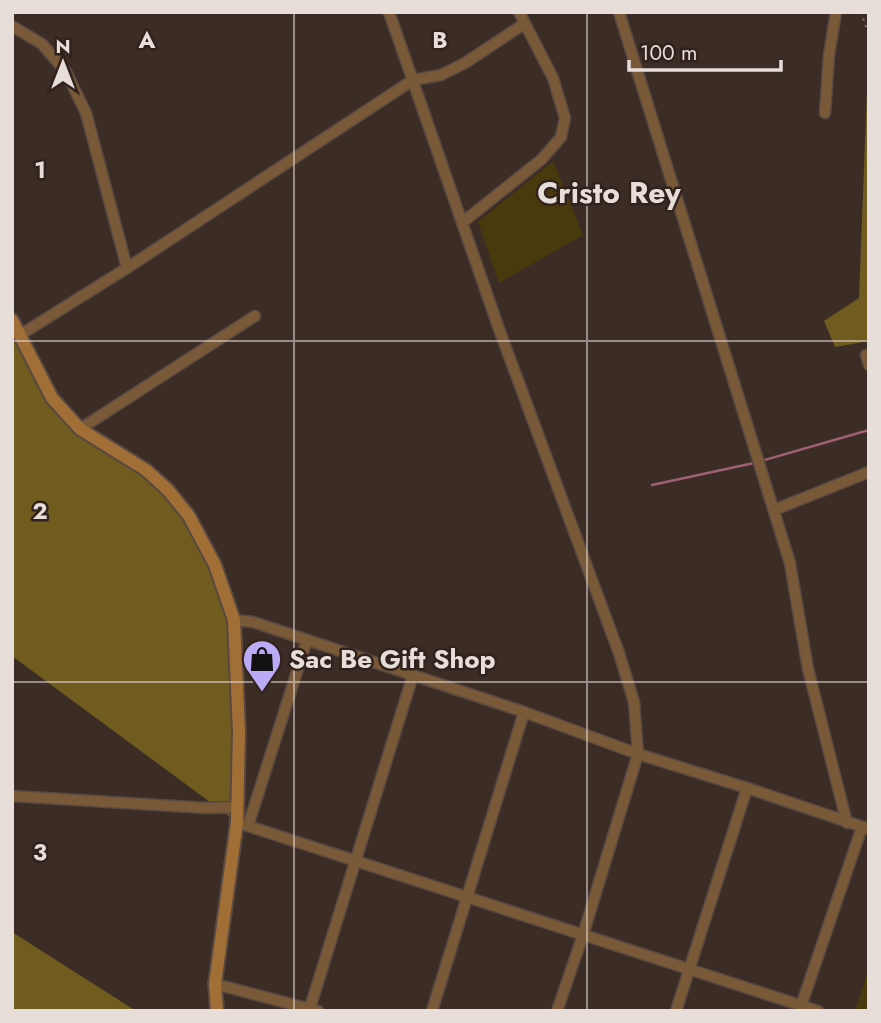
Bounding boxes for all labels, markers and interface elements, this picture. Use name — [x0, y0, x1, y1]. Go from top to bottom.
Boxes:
text: A — [138, 23, 156, 57]
text: B — [432, 23, 448, 57]
north arrow — [28, 28, 98, 98]
scale bar — [629, 28, 781, 72]
text: N — [55, 33, 71, 60]
text: 100 m — [640, 38, 697, 68]
text: 1 — [34, 153, 46, 187]
district label: Cristo Rey — [537, 171, 681, 214]
text: 2 — [32, 494, 48, 528]
shop icon: Sac Be Gift Shop — [241, 638, 283, 693]
place label: Sac Be Gift Shop — [289, 640, 496, 678]
text: 3 — [33, 835, 47, 869]

